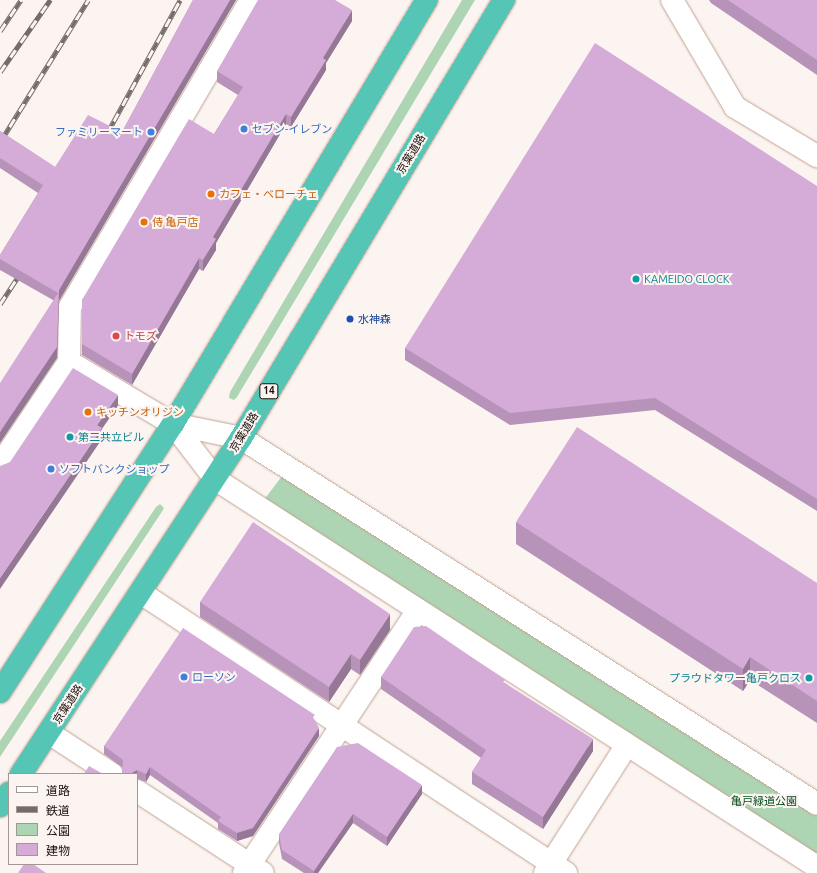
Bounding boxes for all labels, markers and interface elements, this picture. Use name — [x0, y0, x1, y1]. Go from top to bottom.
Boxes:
place label: セブン-イレブン — [252, 122, 332, 136]
marker: セブン-イレブン — [239, 124, 249, 134]
place label: ファミリーマート — [55, 125, 143, 139]
marker: ファミリーマート — [146, 127, 156, 137]
street label: 京葉道路 — [394, 132, 428, 176]
place label: カフェ・ベローチェ — [219, 187, 318, 201]
marker: カフェ・ベローチェ — [206, 189, 216, 199]
place label: 侍 亀戸店 — [152, 215, 199, 229]
marker: 侍 亀戸店 — [139, 217, 149, 227]
place label: KAMEIDO CLOCK — [644, 272, 730, 286]
marker: KAMEIDO CLOCK — [631, 274, 641, 284]
place label: 水神森 — [358, 312, 391, 326]
marker: 水神森 — [345, 314, 355, 324]
place label: トモズ — [124, 329, 157, 343]
marker: トモズ — [111, 331, 121, 341]
road number: 14 — [259, 383, 279, 399]
place label: キッチンオリジン — [96, 405, 184, 419]
marker: キッチンオリジン — [83, 407, 93, 417]
street label: 京葉道路 — [227, 410, 261, 454]
place label: 第二共立ビル — [78, 430, 144, 444]
marker: 第二共立ビル — [65, 432, 75, 442]
place label: ソフトバンクショップ — [59, 462, 169, 476]
marker: ソフトバンクショップ — [46, 464, 56, 474]
place label: ローソン — [192, 670, 236, 684]
place label: プラウドタワー亀戸クロス — [669, 671, 801, 685]
marker: ローソン — [179, 672, 189, 682]
marker: プラウドタワー亀戸クロス — [804, 673, 814, 683]
street label: 京葉道路 — [50, 682, 86, 726]
legend — [8, 773, 138, 865]
text: 道路 — [46, 784, 70, 797]
park label: 亀戸緑道公園 — [731, 794, 797, 808]
text: 鉄道 — [46, 804, 70, 817]
text: 公園 — [46, 824, 70, 837]
text: 建物 — [46, 844, 70, 857]

